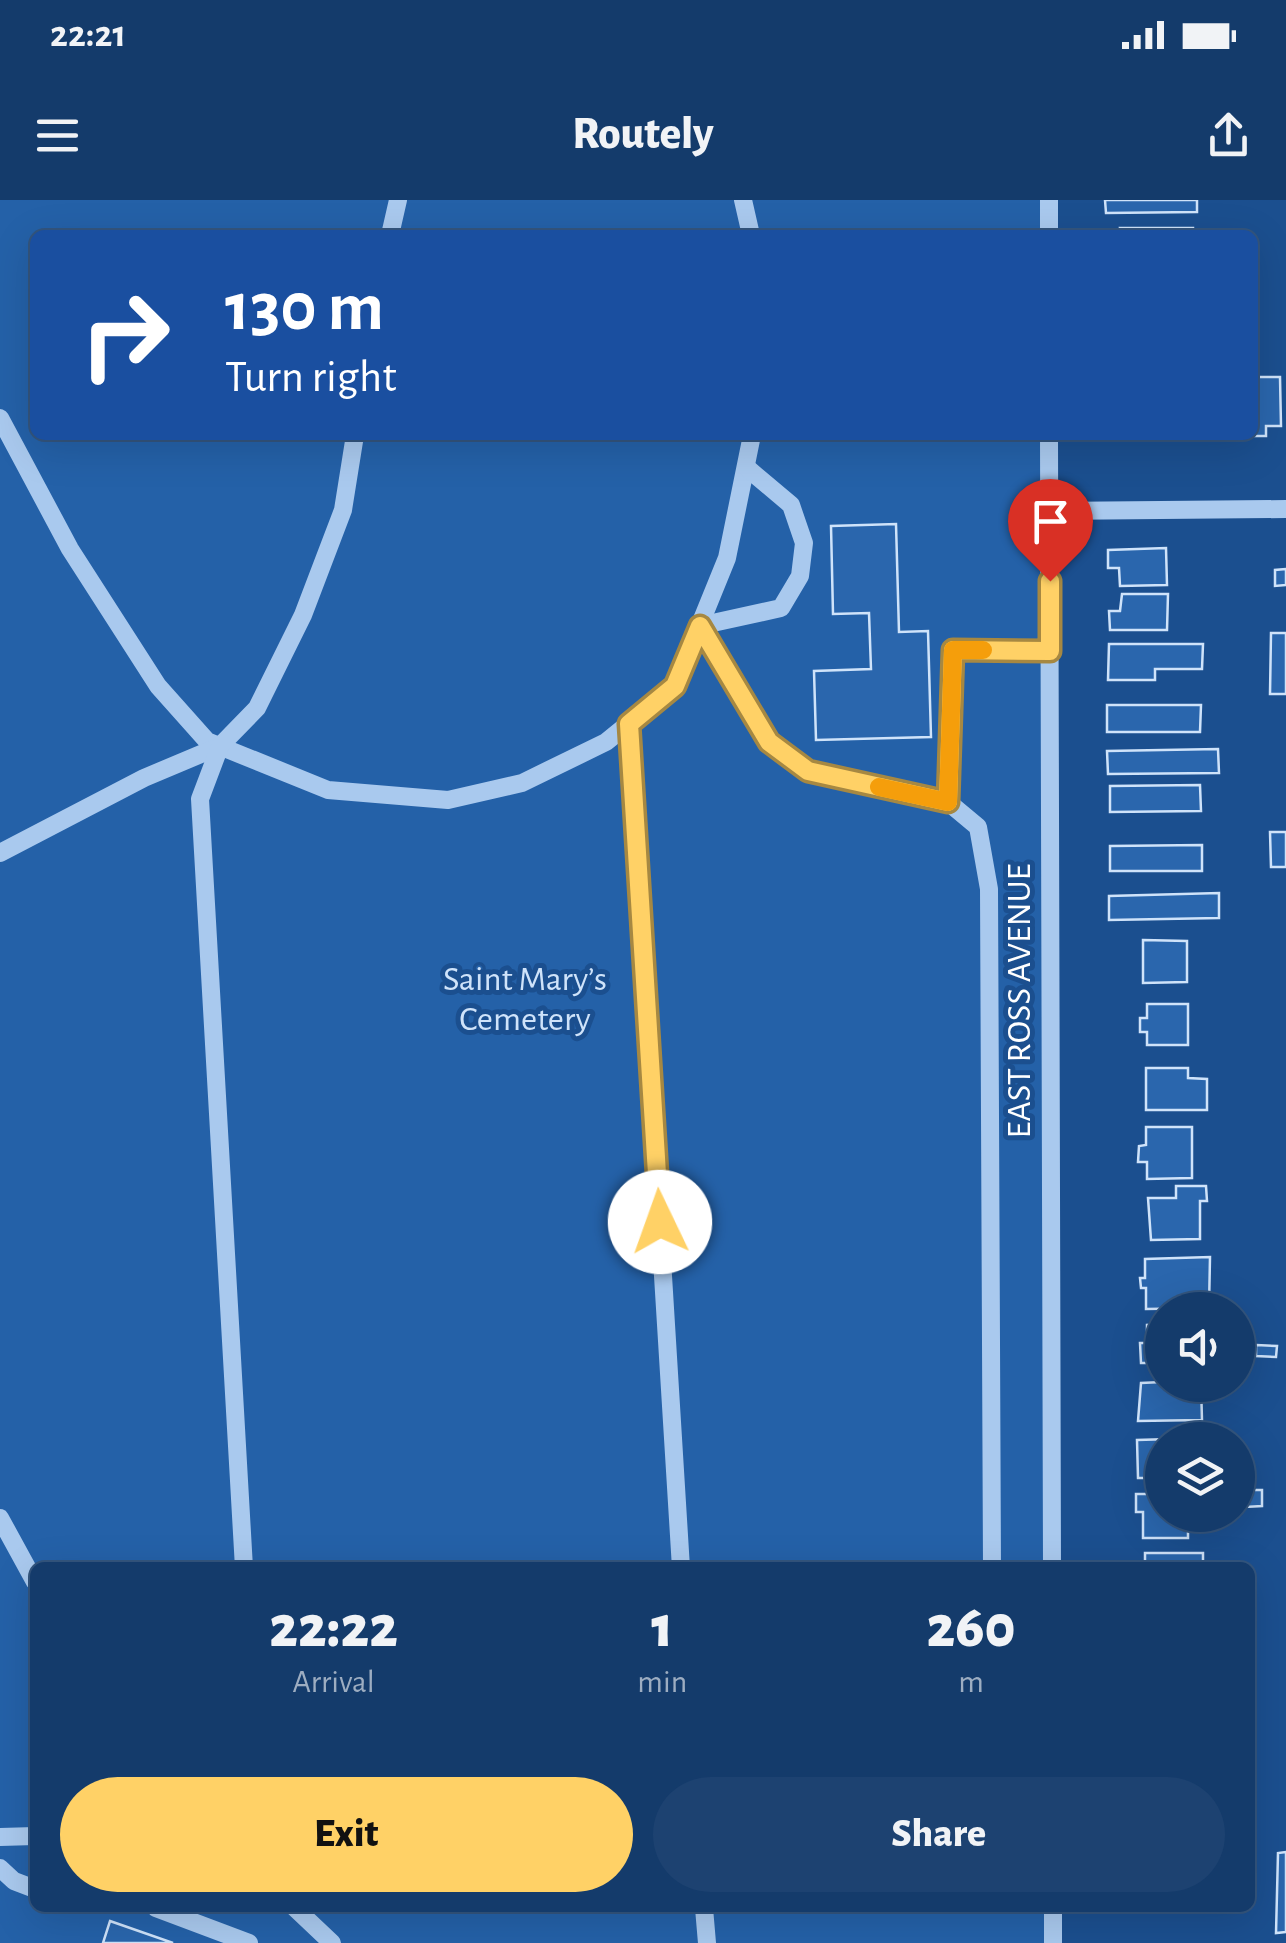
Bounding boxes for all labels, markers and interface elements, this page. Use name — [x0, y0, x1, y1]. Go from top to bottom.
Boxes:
text: 22:21 — [50, 16, 126, 54]
icon: menu — [30, 108, 85, 163]
icon: share — [1201, 108, 1256, 163]
text: Routely — [572, 112, 714, 157]
icon: right — [60, 270, 190, 400]
text: 130 m — [225, 273, 384, 343]
text: Turn right — [225, 355, 397, 400]
pin — [1008, 479, 1093, 582]
icon: arrive — [1023, 494, 1078, 549]
street label: EAST ROSS AVENUE — [1002, 863, 1037, 1138]
park label: Saint Mary’s Cemetery — [443, 962, 607, 1037]
position arrow — [608, 1170, 712, 1274]
map controls — [1145, 1292, 1255, 1532]
button: sound — [1145, 1292, 1255, 1402]
button: layers — [1145, 1422, 1255, 1532]
text: 22:22 — [269, 1598, 398, 1658]
text: 1 — [651, 1598, 673, 1658]
text: 260 — [926, 1598, 1016, 1658]
text: Arrival — [293, 1666, 375, 1698]
text: min — [637, 1666, 687, 1698]
text: m — [958, 1666, 984, 1698]
button: Exit — [60, 1777, 633, 1892]
button: Share — [653, 1777, 1225, 1892]

